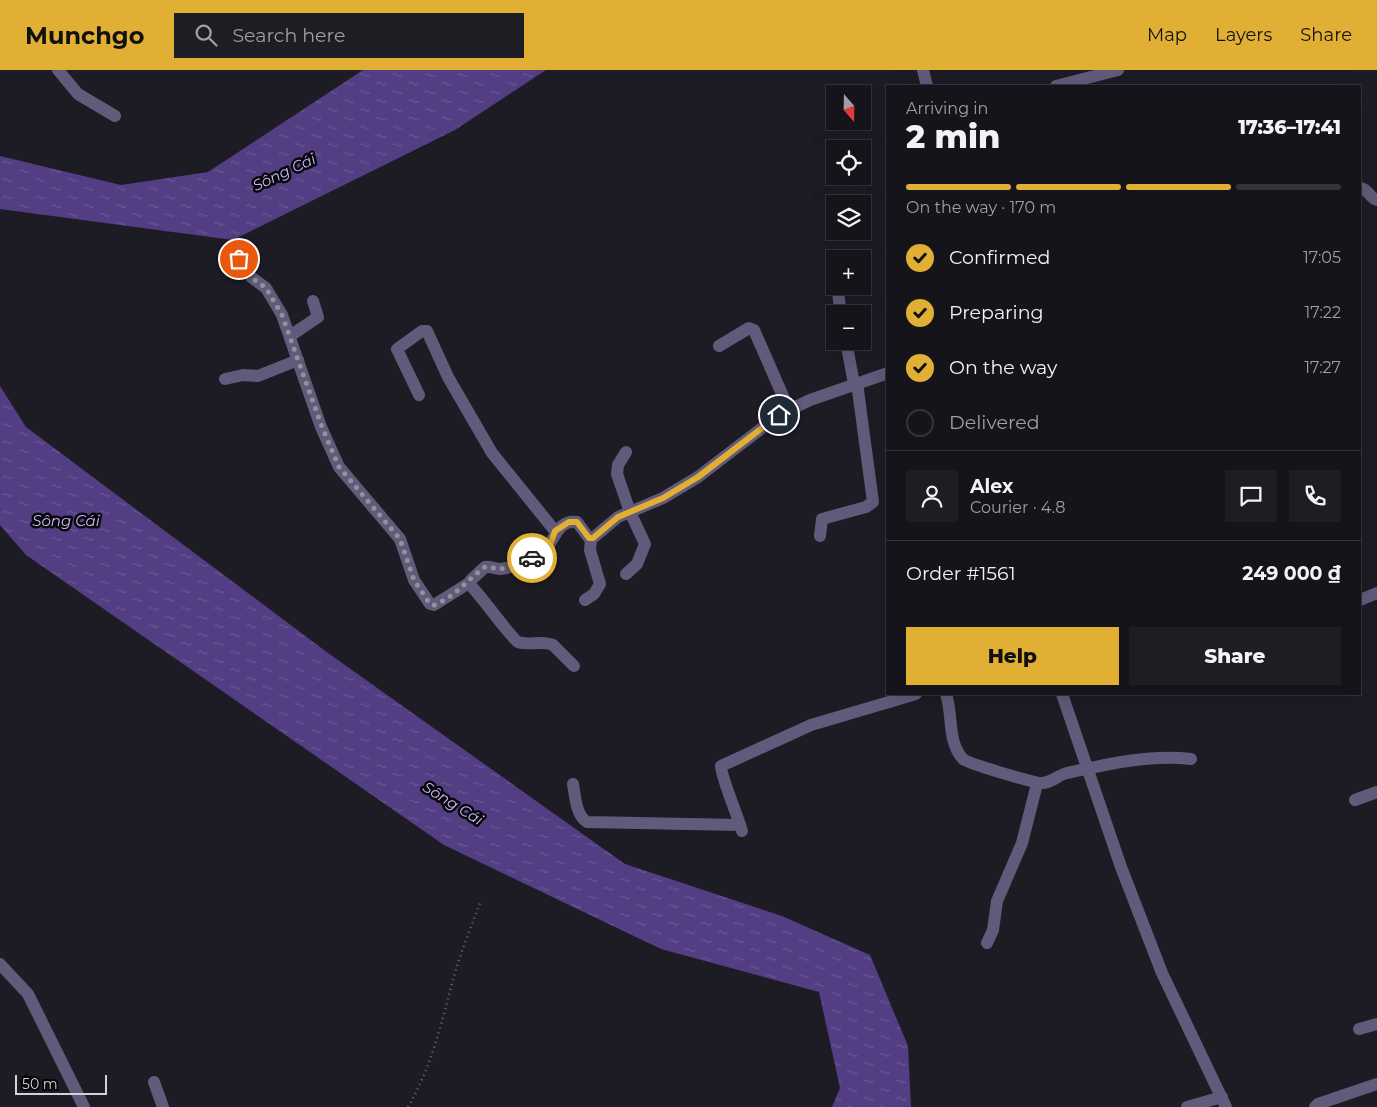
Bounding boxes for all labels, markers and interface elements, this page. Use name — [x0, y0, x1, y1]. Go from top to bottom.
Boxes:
search box — [174, 13, 524, 58]
text: Munchgo — [25, 21, 144, 50]
icon: search — [192, 21, 220, 49]
text: Search here — [232, 24, 345, 47]
text: Map — [1147, 24, 1187, 46]
text: Layers — [1215, 24, 1272, 46]
text: Share — [1300, 24, 1352, 46]
north arrow — [826, 85, 871, 130]
map controls — [826, 85, 871, 350]
text: Arriving in — [906, 99, 988, 118]
text: 17:36–17:41 — [1238, 116, 1341, 139]
text: 2 min — [906, 117, 1000, 156]
button: locate — [826, 140, 871, 185]
water label: Sông Cái — [249, 149, 320, 195]
button: layers — [826, 195, 871, 240]
text: On the way · 170 m — [906, 198, 1056, 217]
pin — [218, 238, 260, 280]
icon: check — [906, 244, 934, 272]
icon: bag — [225, 245, 253, 273]
text: Confirmed — [949, 246, 1050, 269]
text: 17:05 — [1303, 248, 1341, 267]
button: + — [826, 250, 871, 295]
icon: check — [906, 299, 934, 327]
text: Preparing — [949, 301, 1044, 324]
text: 17:22 — [1305, 303, 1341, 322]
button: − — [826, 305, 871, 350]
icon: check — [906, 354, 934, 382]
text: On the way — [949, 356, 1057, 379]
text: 17:27 — [1304, 358, 1341, 377]
pin — [758, 394, 800, 436]
icon: home — [765, 401, 793, 429]
text: Delivered — [949, 411, 1040, 434]
button: person — [906, 470, 958, 522]
button: chat — [1225, 470, 1277, 522]
button: phone — [1289, 470, 1341, 522]
text: Alex — [970, 475, 1013, 498]
text: Courier · 4.8 — [970, 498, 1066, 517]
water label: Sông Cái — [32, 511, 101, 530]
courier — [507, 533, 557, 583]
icon: car — [518, 544, 546, 572]
text: Order #1561 — [906, 562, 1016, 585]
text: 249 000 ₫ — [1242, 562, 1341, 585]
button: Help — [906, 627, 1119, 685]
button: Share — [1129, 627, 1341, 685]
water label: Sông Cái — [419, 777, 488, 829]
scale bar — [15, 1072, 108, 1095]
text: 50 m — [22, 1075, 58, 1093]

